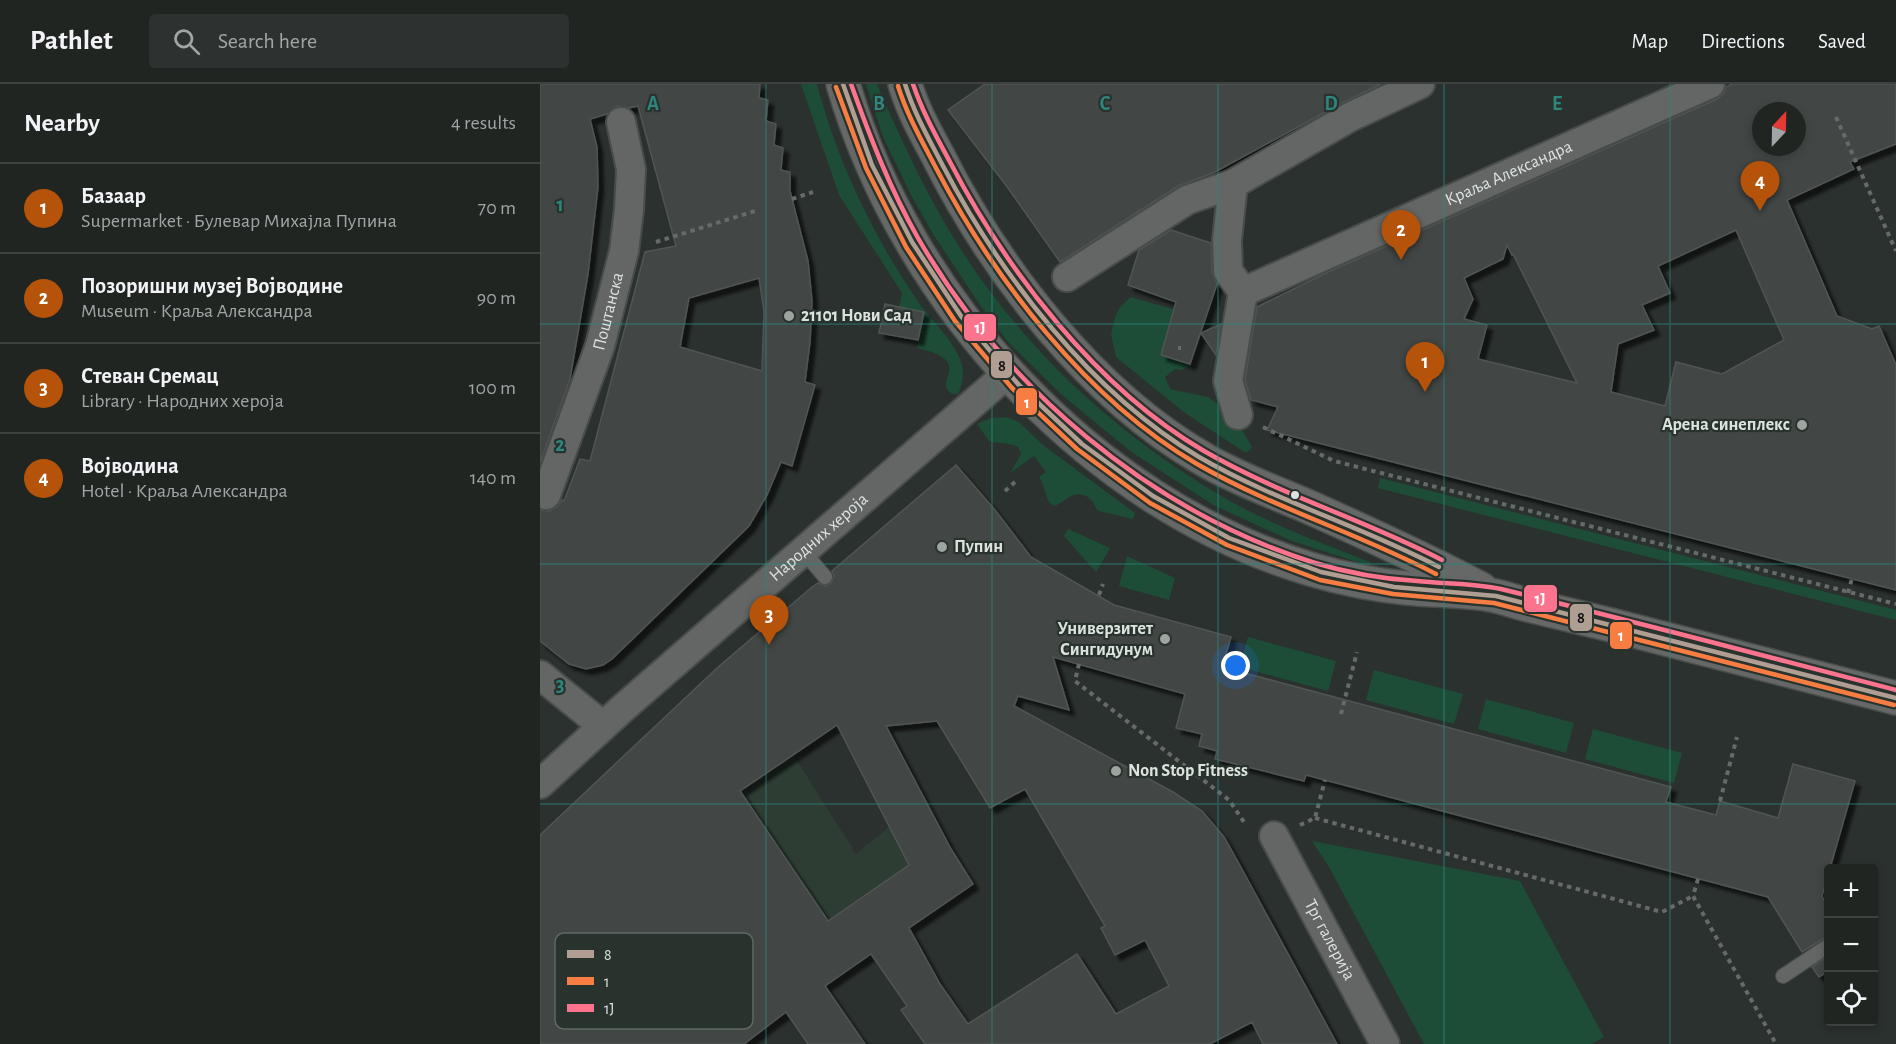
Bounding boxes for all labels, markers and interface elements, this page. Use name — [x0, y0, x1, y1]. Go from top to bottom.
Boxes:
search box — [149, 14, 569, 68]
icon: search — [170, 25, 203, 58]
text: Pathlet — [30, 27, 113, 55]
text: Search here — [218, 30, 317, 52]
text: Map — [1632, 31, 1668, 52]
text: Directions — [1701, 31, 1785, 52]
text: Saved — [1818, 31, 1866, 52]
text: A — [647, 94, 659, 114]
text: B — [873, 94, 885, 114]
text: C — [1100, 94, 1111, 114]
text: D — [1324, 94, 1338, 114]
text: E — [1552, 94, 1562, 114]
north arrow — [1752, 102, 1806, 156]
text: Nearby — [24, 110, 100, 136]
text: 4 results — [451, 113, 516, 133]
street label: Краља Александра — [1443, 138, 1575, 210]
pin: 4 — [1740, 162, 1780, 211]
text: Базаар — [81, 185, 146, 207]
text: 1 — [556, 195, 564, 215]
text: 1 — [40, 198, 47, 218]
text: 70 m — [478, 198, 516, 218]
pin: 2 — [1382, 210, 1420, 260]
text: Supermarket · Булевар Михајла Пупина — [81, 211, 397, 231]
street label: Поштанска — [590, 271, 627, 353]
text: Позоришни музеј Војводине — [81, 275, 343, 297]
text: 2 — [39, 288, 48, 308]
text: 90 m — [477, 288, 516, 308]
text: Museum · Краља Александра — [81, 301, 313, 321]
place label: 21101 Нови Сад — [801, 307, 912, 325]
marker: 21101 Нови Сад — [782, 309, 796, 323]
line badge: 1J — [963, 313, 997, 342]
text: 1J — [974, 320, 986, 336]
pin: 1 — [1406, 342, 1444, 392]
line badge: 8 — [990, 350, 1013, 379]
text: 8 — [998, 358, 1006, 374]
text: Стеван Сремац — [81, 365, 219, 387]
text: 3 — [39, 378, 48, 398]
text: 100 m — [469, 378, 516, 398]
line badge: 1 — [1015, 387, 1038, 416]
text: Library · Народних хероја — [81, 391, 284, 411]
text: 1 — [1024, 395, 1030, 411]
place label: Арена синеплекс — [1662, 416, 1790, 434]
marker: Арена синеплекс — [1795, 418, 1809, 432]
text: 2 — [555, 435, 565, 455]
text: Војводина — [81, 455, 179, 477]
text: 4 — [38, 468, 49, 488]
text: 140 m — [470, 468, 516, 488]
text: Hotel · Краља Александра — [81, 481, 288, 501]
unlabelled marker — [1289, 489, 1301, 501]
street label: Народних хероја — [766, 490, 872, 585]
place label: Пупин — [954, 538, 1003, 556]
marker: Пупин — [935, 540, 949, 554]
line badge: 1J — [1523, 584, 1558, 613]
text: 1J — [1534, 591, 1546, 607]
pin: 3 — [750, 596, 788, 645]
line badge: 8 — [1569, 603, 1593, 632]
text: 8 — [1577, 610, 1585, 626]
place label: Универзитет Сингидунум — [1057, 620, 1154, 659]
line badge: 1 — [1609, 621, 1633, 650]
text: 1 — [1618, 628, 1624, 644]
marker: Универзитет Сингидунум — [1158, 632, 1172, 646]
your location — [1221, 651, 1250, 680]
text: 3 — [556, 675, 564, 695]
place label: Non Stop Fitness — [1128, 762, 1248, 780]
marker: Non Stop Fitness — [1109, 764, 1123, 778]
map controls — [1824, 864, 1878, 1026]
button: + — [1824, 864, 1878, 918]
street label: Трг галерија — [1301, 897, 1358, 983]
button: − — [1824, 918, 1878, 972]
legend — [555, 933, 753, 1029]
text: 8 — [604, 947, 612, 963]
button: locate — [1824, 972, 1878, 1026]
text: 1 — [604, 974, 610, 990]
text: 1J — [604, 1001, 614, 1017]

